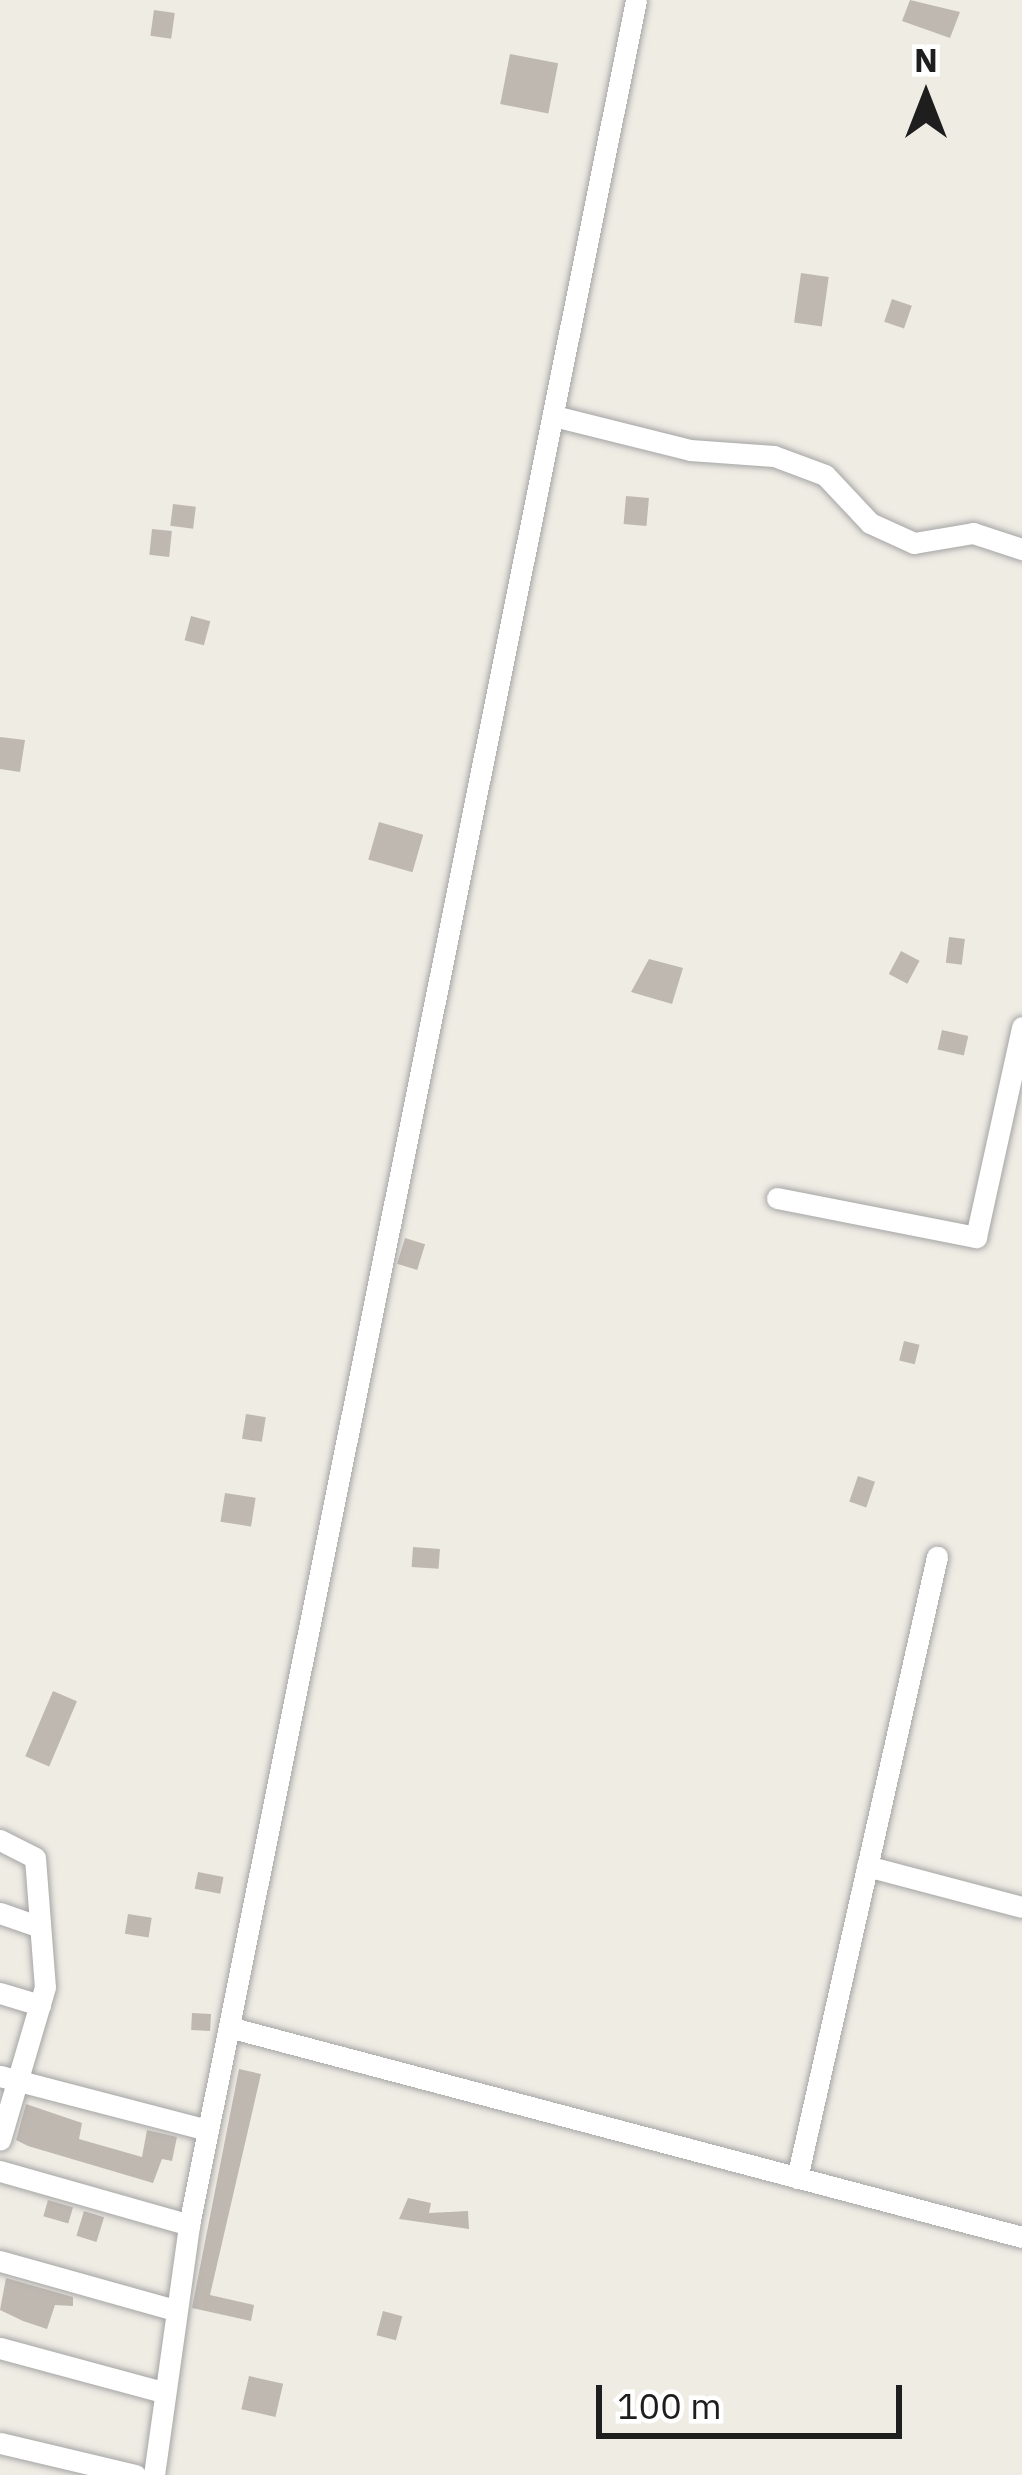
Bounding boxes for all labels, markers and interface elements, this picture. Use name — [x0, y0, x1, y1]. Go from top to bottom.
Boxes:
north arrow — [866, 36, 986, 156]
text: N — [914, 38, 938, 81]
scale bar — [602, 2361, 908, 2435]
text: 100 m — [617, 2382, 722, 2429]

